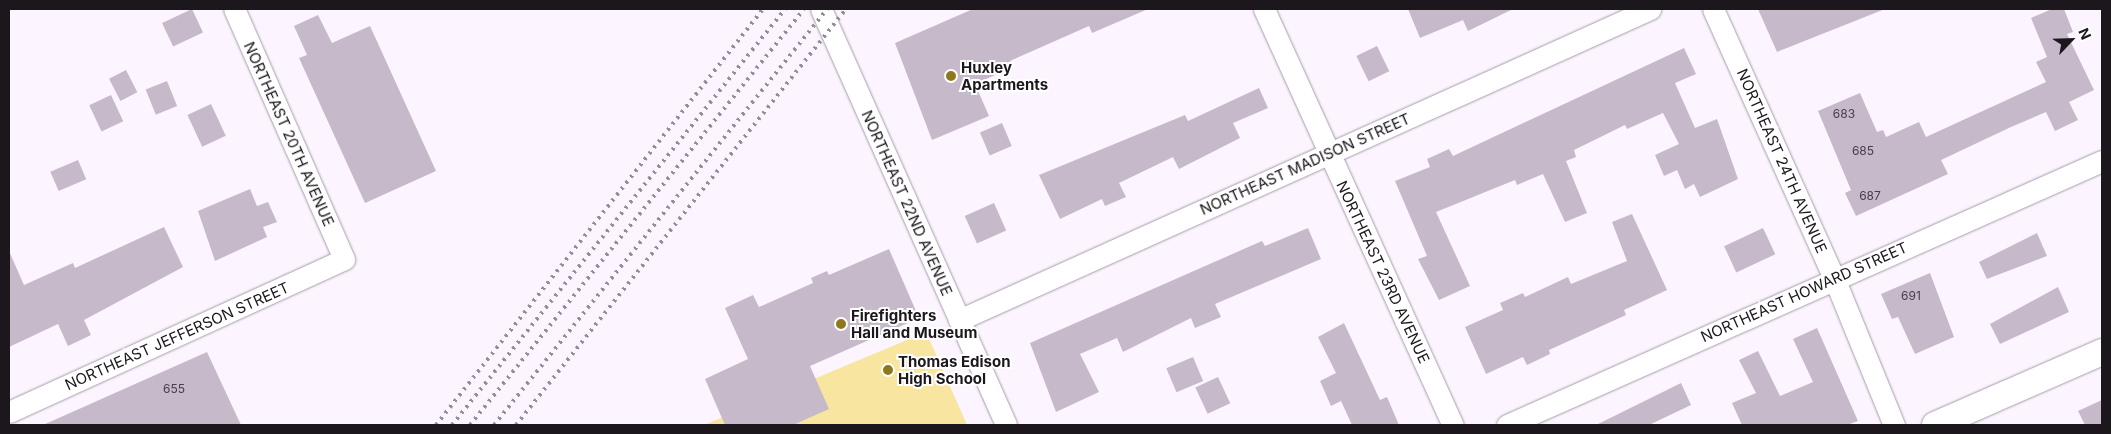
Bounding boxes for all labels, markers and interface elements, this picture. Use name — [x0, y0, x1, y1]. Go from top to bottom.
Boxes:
north arrow — [2046, 15, 2096, 65]
text: N — [2075, 25, 2095, 42]
street label: NORTHEAST 20TH AVENUE — [240, 39, 338, 229]
place label: Huxley Apartments — [961, 58, 1048, 93]
street label: NORTHEAST 24TH AVENUE — [1733, 66, 1831, 256]
marker: Huxley Apartments — [945, 70, 957, 82]
house number: 683 — [1833, 107, 1855, 121]
street label: NORTHEAST 22ND AVENUE — [858, 108, 956, 298]
street label: NORTHEAST MADISON STREET — [1197, 109, 1413, 219]
house number: 685 — [1852, 144, 1874, 158]
street label: NORTHEAST 23RD AVENUE — [1333, 178, 1433, 366]
house number: 687 — [1859, 189, 1881, 203]
street label: NORTHEAST HOWARD STREET — [1698, 238, 1910, 346]
street label: NORTHEAST JEFFERSON STREET — [62, 278, 292, 394]
house number: 691 — [1901, 289, 1921, 303]
place label: Firefighters Hall and Museum — [851, 306, 977, 341]
marker: Firefighters Hall and Museum — [835, 318, 847, 330]
place label: Thomas Edison High School — [898, 352, 1010, 387]
marker: Thomas Edison High School — [882, 364, 894, 376]
house number: 655 — [163, 382, 185, 396]

